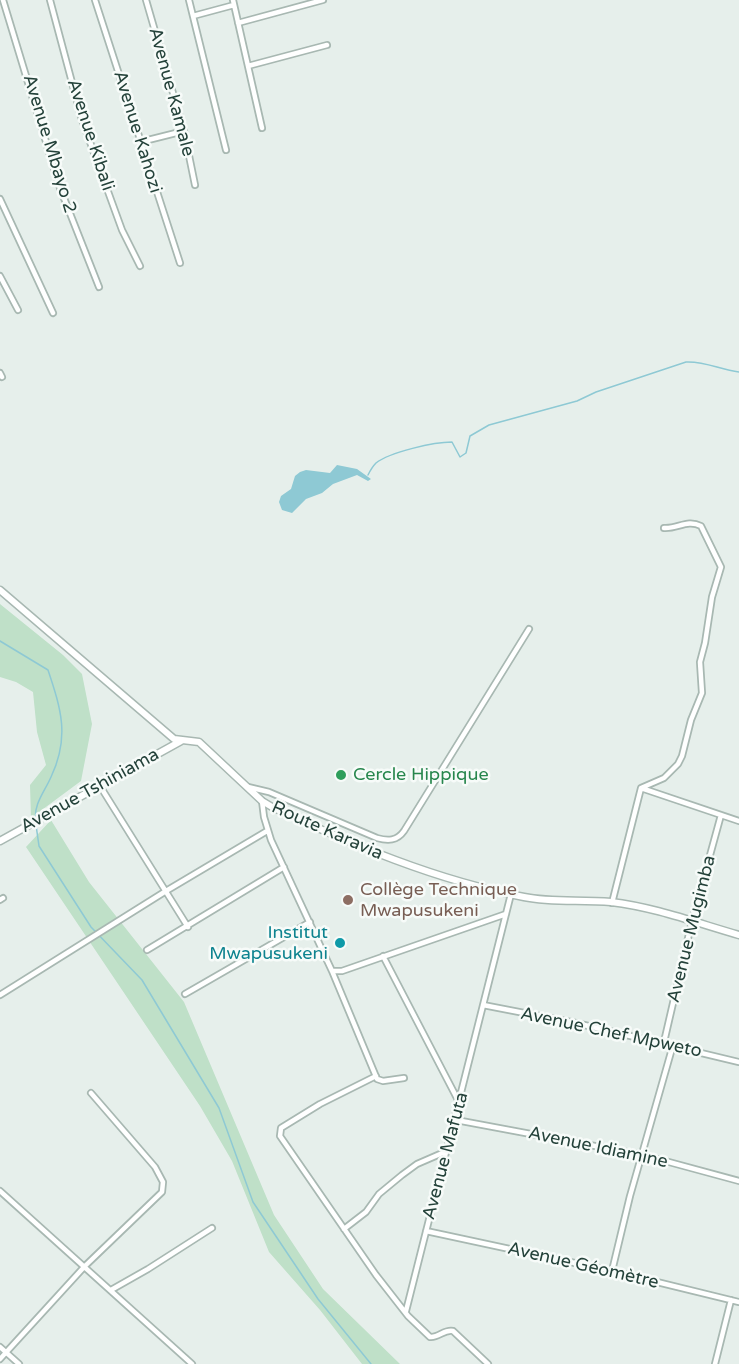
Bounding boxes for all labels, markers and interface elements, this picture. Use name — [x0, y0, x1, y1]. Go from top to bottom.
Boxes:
street label: Avenue Kamale — [143, 25, 199, 159]
street label: Avenue Kahozi — [108, 68, 166, 196]
street label: Avenue Mbayo 2 — [18, 72, 80, 216]
street label: Avenue Kibali — [62, 76, 118, 194]
street label: Avenue Tshiniama — [17, 744, 163, 838]
place label: Cercle Hippique — [353, 764, 489, 786]
marker: Cercle Hippique — [334, 768, 348, 782]
street label: Route Karavia — [268, 797, 386, 865]
street label: Avenue Mugimba — [663, 853, 721, 1005]
place label: Collège Technique Mwapusukeni — [360, 879, 517, 922]
marker: Collège Technique Mwapusukeni — [341, 893, 355, 907]
place label: Institut Mwapusukeni — [209, 922, 328, 964]
marker: Institut Mwapusukeni — [333, 936, 347, 950]
street label: Avenue Chef Mpweto — [518, 1003, 704, 1063]
street label: Avenue Mafuta — [419, 1090, 473, 1222]
street label: Avenue Idiamine — [526, 1123, 670, 1173]
street label: Avenue Géomètre — [505, 1238, 661, 1294]

